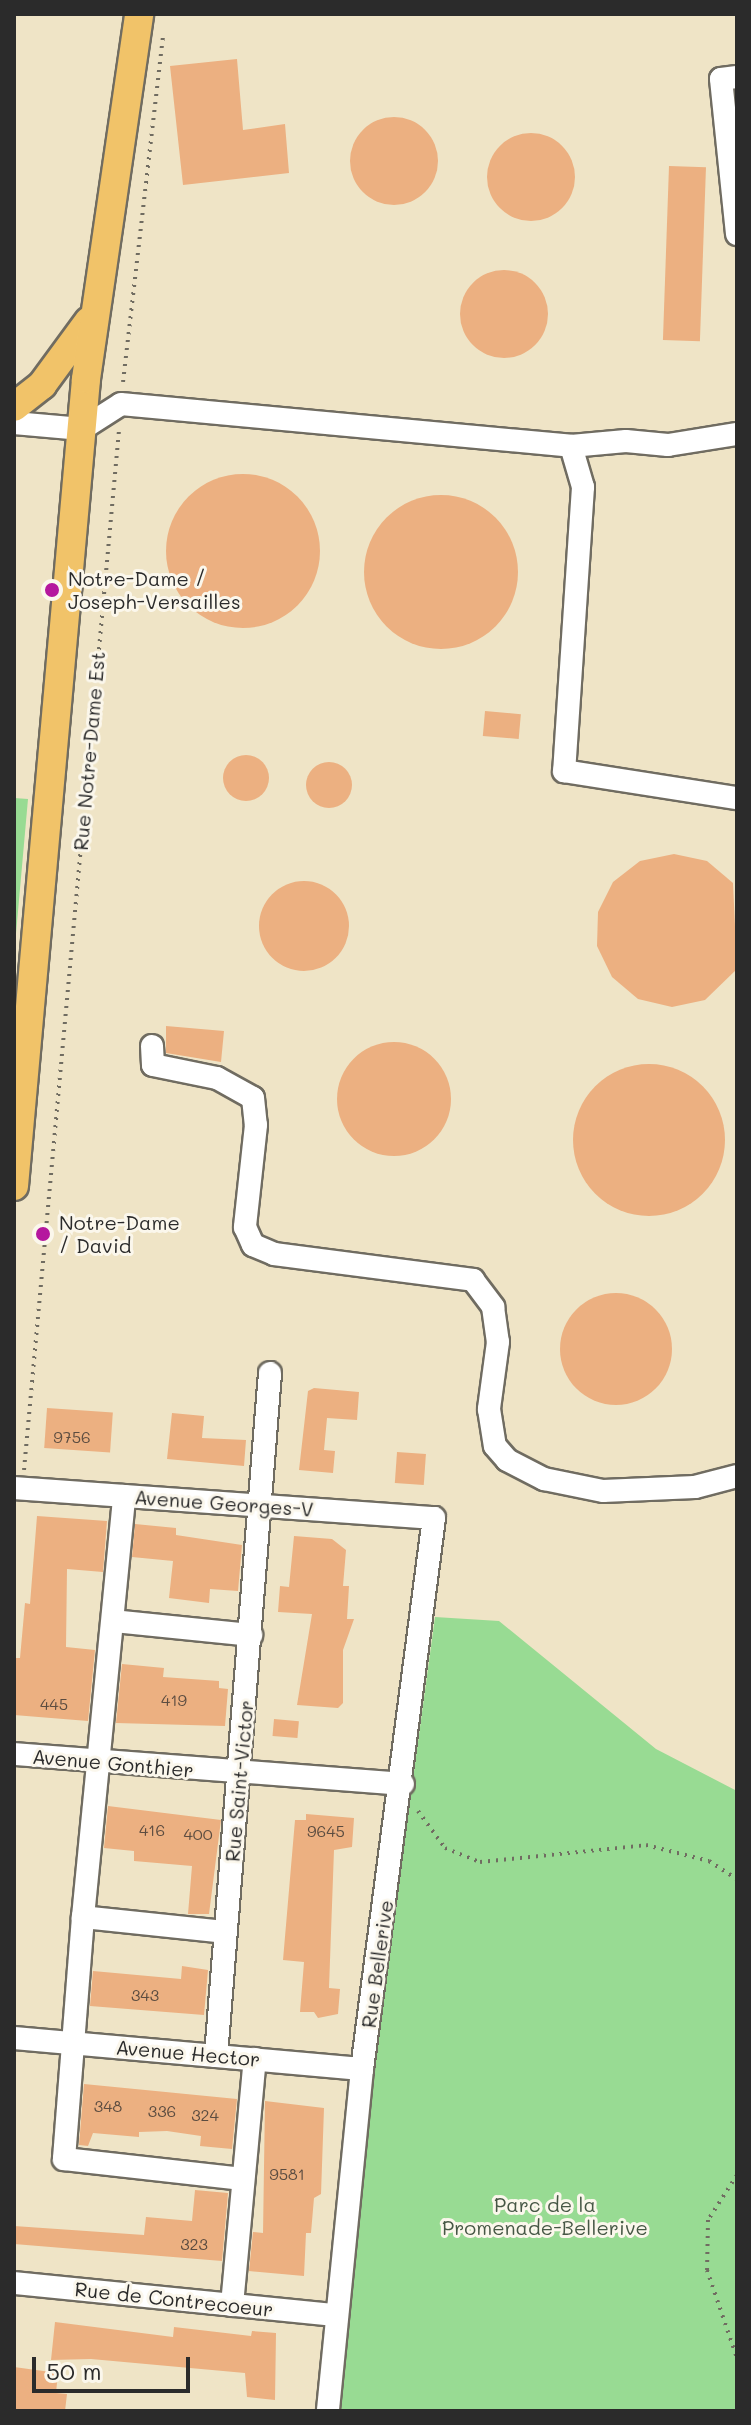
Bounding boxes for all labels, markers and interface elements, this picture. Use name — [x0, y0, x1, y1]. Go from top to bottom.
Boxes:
place label: Notre-Dame / Joseph-Versailles — [68, 566, 241, 613]
marker: Notre-Dame / Joseph-Versailles — [43, 581, 61, 599]
street label: Rue Notre-Dame Est — [68, 650, 110, 852]
place label: Notre-Dame / David — [59, 1210, 180, 1257]
marker: Notre-Dame / David — [34, 1225, 52, 1243]
house number: 9756 — [53, 1427, 91, 1447]
street label: Avenue Georges-V — [134, 1485, 314, 1521]
house number: 419 — [161, 1690, 187, 1710]
house number: 445 — [40, 1694, 68, 1714]
street label: Rue Saint-Victor — [220, 1699, 258, 1863]
street label: Avenue Gonthier — [31, 1744, 195, 1782]
house number: 416 — [139, 1820, 165, 1840]
house number: 9645 — [307, 1821, 345, 1841]
house number: 400 — [183, 1824, 213, 1844]
street label: Rue Bellerive — [356, 1899, 398, 2029]
house number: 343 — [131, 1985, 159, 2005]
street label: Avenue Hector — [115, 2035, 261, 2071]
house number: 348 — [94, 2096, 122, 2116]
house number: 336 — [148, 2101, 176, 2121]
house number: 324 — [191, 2105, 219, 2125]
house number: 9581 — [269, 2164, 305, 2184]
park label: Parc de la Promenade-Bellerive — [442, 2192, 648, 2239]
house number: 323 — [180, 2234, 208, 2254]
street label: Rue de Contrecoeur — [74, 2277, 274, 2321]
scale bar — [36, 2341, 194, 2391]
text: 50 m — [46, 2355, 102, 2386]

